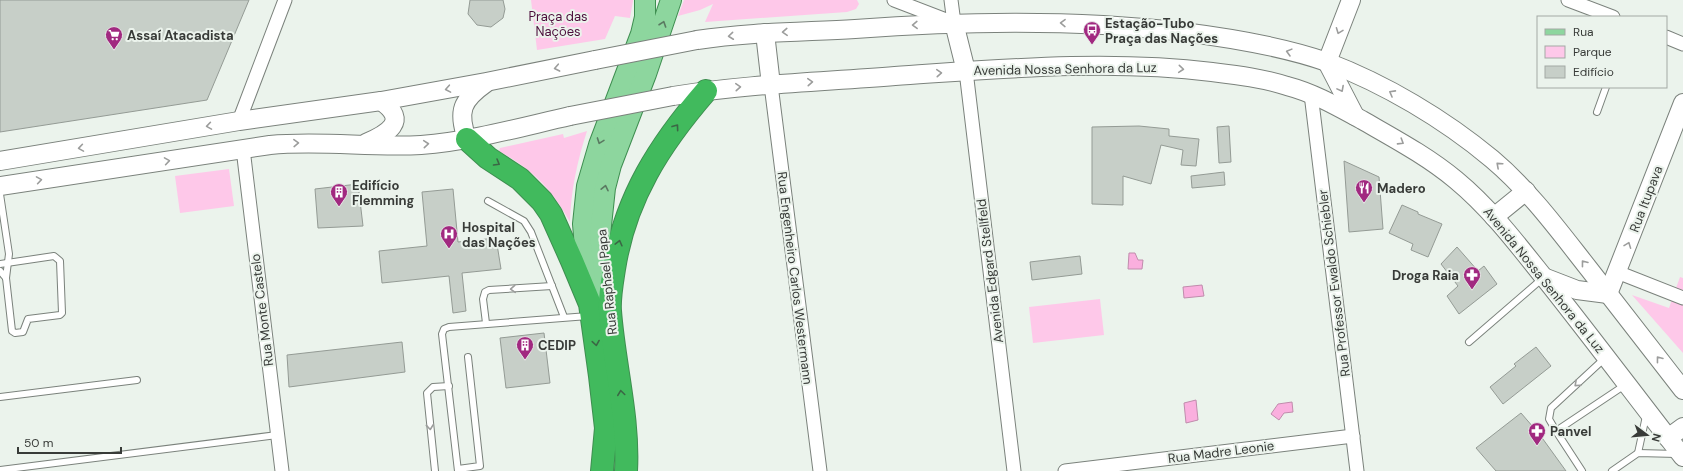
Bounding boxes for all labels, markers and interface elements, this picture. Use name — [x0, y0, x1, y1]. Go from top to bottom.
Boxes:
park label: Praça das Nações — [528, 8, 588, 40]
place label: Estação-Tubo Praça das Nações — [1105, 15, 1218, 47]
legend — [1537, 16, 1667, 88]
one-way arrow — [1060, 19, 1066, 27]
one-way arrow — [658, 20, 667, 27]
one-way arrow — [912, 20, 918, 29]
bus stop icon: Estação-Tubo Praça das Nações — [1082, 20, 1102, 45]
text: Rua — [1573, 24, 1594, 40]
supermarket icon: Assaí Atacadista — [104, 25, 124, 50]
place label: Assaí Atacadista — [127, 27, 234, 44]
one-way arrow — [782, 28, 788, 36]
one-way arrow — [1335, 28, 1343, 35]
one-way arrow — [728, 31, 734, 40]
text: Parque — [1573, 44, 1612, 60]
one-way arrow — [1286, 48, 1292, 56]
street label: Avenida Nossa Senhora da Luz — [973, 59, 1157, 79]
one-way arrow — [554, 63, 560, 72]
one-way arrow — [1178, 64, 1184, 73]
text: Edifício — [1573, 64, 1614, 80]
one-way arrow — [936, 69, 943, 78]
one-way arrow — [807, 78, 813, 87]
one-way arrow — [735, 83, 741, 92]
one-way arrow — [445, 84, 451, 93]
one-way arrow — [1336, 85, 1343, 92]
one-way arrow — [1388, 90, 1396, 97]
one-way arrow — [206, 121, 212, 130]
one-way arrow — [671, 125, 678, 132]
one-way arrow — [597, 137, 605, 144]
one-way arrow — [1397, 137, 1404, 145]
one-way arrow — [293, 139, 299, 147]
one-way arrow — [423, 140, 429, 149]
one-way arrow — [77, 143, 84, 151]
one-way arrow — [164, 157, 170, 166]
one-way arrow — [493, 159, 500, 166]
one-way arrow — [1496, 163, 1504, 170]
street label: Rua Itupava — [1626, 163, 1666, 235]
street label: Rua Engenheiro Carlos Westermann — [774, 171, 816, 385]
one-way arrow — [35, 176, 42, 185]
place label: Edifício Flemming — [352, 177, 415, 209]
restaurant icon: Madero — [1354, 178, 1374, 203]
place label: Madero — [1377, 180, 1426, 197]
building icon: Edifício Flemming — [329, 182, 349, 207]
one-way arrow — [601, 185, 609, 191]
street label: Rua Professor Ewaldo Schiebler — [1314, 188, 1354, 378]
street label: Avenida Edgard Stellfeld — [973, 198, 1007, 344]
street label: Avenida Nossa Senhora da Luz — [1480, 203, 1608, 357]
place label: Hospital das Nações — [462, 219, 536, 251]
hospital icon: Hospital das Nações — [439, 224, 459, 249]
street label: Rua Raphael Papa — [593, 228, 621, 336]
one-way arrow — [615, 240, 623, 247]
one-way arrow — [1623, 241, 1631, 248]
street label: Rua Monte Castelo — [247, 253, 277, 367]
one-way arrow — [1582, 261, 1589, 268]
pharmacy icon: Droga Raia — [1462, 265, 1482, 290]
place label: Droga Raia — [1392, 267, 1459, 284]
one-way arrow — [510, 284, 516, 293]
building icon: CEDIP — [515, 335, 535, 360]
place label: CEDIP — [538, 337, 576, 354]
one-way arrow — [591, 340, 599, 346]
one-way arrow — [1657, 357, 1664, 364]
one-way arrow — [1574, 379, 1582, 386]
one-way arrow — [617, 389, 626, 396]
north arrow — [1627, 415, 1667, 455]
pharmacy icon: Panvel — [1527, 421, 1547, 446]
place label: Panvel — [1550, 423, 1591, 440]
one-way arrow — [426, 424, 435, 430]
scale bar — [18, 429, 121, 455]
text: N — [1649, 432, 1664, 444]
text: 50 m — [24, 435, 53, 451]
street label: Rua Madre Leonie — [1167, 437, 1275, 467]

